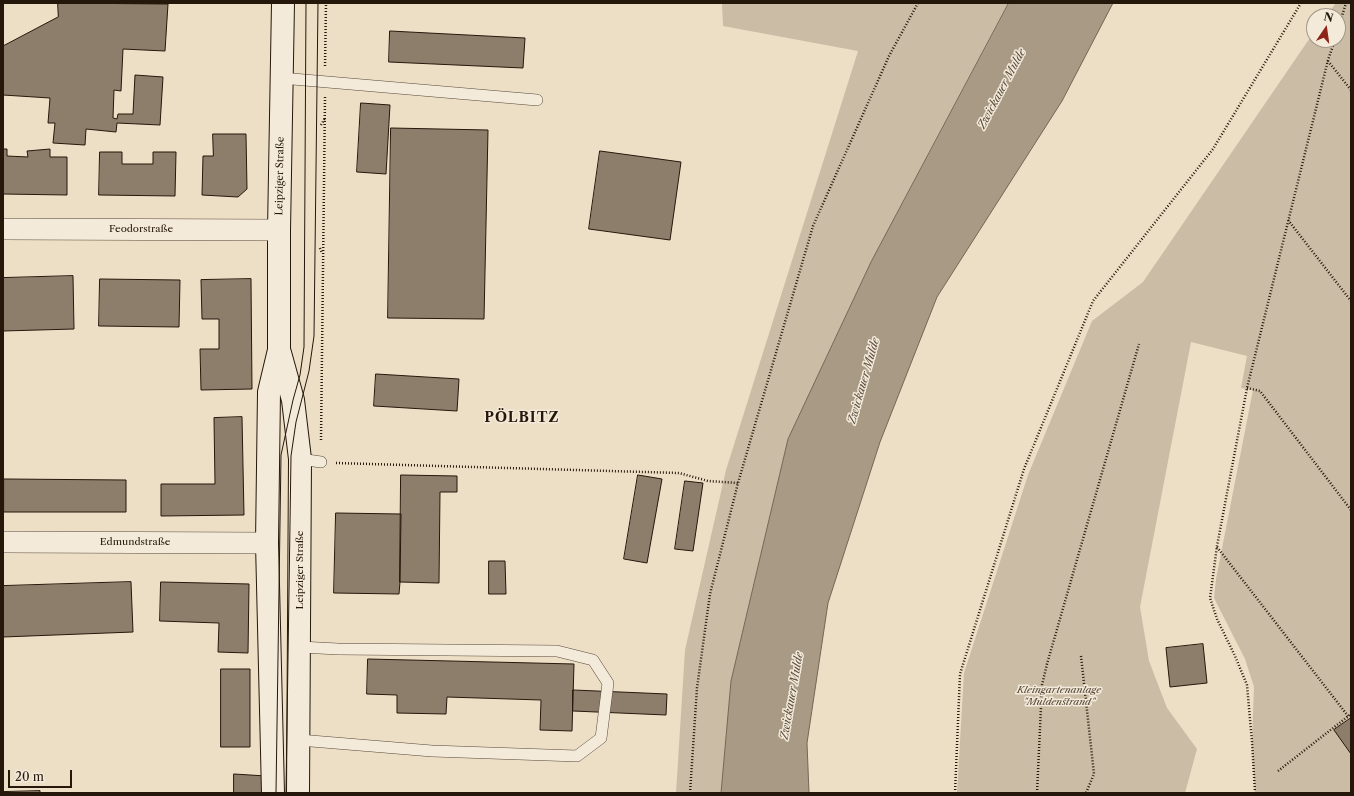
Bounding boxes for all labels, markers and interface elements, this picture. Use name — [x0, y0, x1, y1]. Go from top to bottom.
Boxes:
north arrow — [1306, 8, 1346, 48]
text: N — [1322, 9, 1335, 25]
water label: Zwickauer Mulde — [975, 47, 1029, 131]
street label: Leipziger Straße — [273, 137, 287, 215]
street label: Feodorstraße — [109, 223, 173, 235]
water label: Zwickauer Mulde — [845, 336, 883, 426]
district label: PÖLBITZ — [484, 410, 560, 426]
street label: Leipziger Straße — [294, 531, 306, 609]
street label: Edmundstraße — [100, 536, 170, 548]
water label: Zwickauer Mulde — [778, 651, 806, 741]
park label: Kleingartenanlage "Muldenstrand" — [1017, 684, 1101, 708]
scale bar — [10, 762, 74, 788]
text: 20 m — [15, 769, 44, 784]

